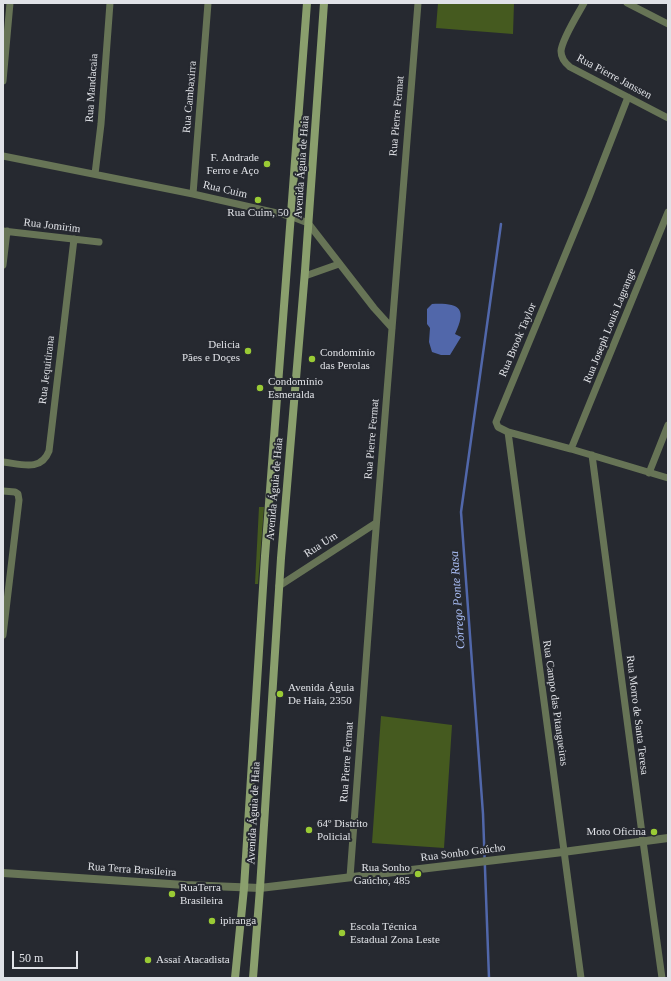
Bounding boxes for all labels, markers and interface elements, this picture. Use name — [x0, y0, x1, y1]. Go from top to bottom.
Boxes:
street label: Rua Pierre Janssen — [574, 52, 654, 102]
street label: Rua Mandacaia — [83, 53, 101, 123]
street label: Rua Cambaxirra — [180, 60, 200, 134]
street label: Rua Pierre Fermat — [387, 75, 407, 157]
street label: Avenida Águia de Haia — [292, 115, 312, 219]
place label: F. Andrade Ferro e Aço — [206, 151, 259, 177]
marker: F. Andrade Ferro e Aço — [262, 159, 272, 169]
street label: Rua Cuim — [202, 179, 248, 201]
marker: Rua Cuim, 50 — [253, 195, 263, 205]
place label: Rua Cuim, 50 — [227, 206, 289, 220]
street label: Rua Jomirim — [23, 216, 81, 236]
street label: Rua Joseph Louis Lagrange — [581, 267, 639, 385]
street label: Rua Brook Taylor — [496, 301, 540, 379]
street label: Rua Jequitirana — [36, 335, 58, 405]
place label: Delicia Pães e Doçes — [182, 338, 240, 364]
marker: Delicia Pães e Doçes — [243, 346, 253, 356]
place label: Condomínio das Perolas — [320, 346, 375, 372]
marker: Condomínio das Perolas — [307, 354, 317, 364]
place label: Condomínio Esmeralda — [268, 375, 323, 401]
marker: Condomínio Esmeralda — [255, 383, 265, 393]
street label: Rua Pierre Fermat — [362, 398, 382, 480]
street label: Avenida Águia de Haia — [264, 437, 286, 541]
street label: Rua Um — [302, 529, 340, 561]
water label: Córrego Ponte Rasa — [447, 551, 469, 649]
street label: Rua Campo das Pitangueiras — [540, 639, 570, 767]
street label: Rua Morro de Santa Teresa — [623, 655, 651, 775]
place label: Avenida Águia De Haia, 2350 — [288, 681, 354, 707]
marker: Avenida Águia De Haia, 2350 — [275, 689, 285, 699]
street label: Rua Pierre Fermat — [338, 721, 356, 803]
street label: Avenida Águia de Haia — [245, 761, 263, 865]
place label: 64º Distrito Policial — [317, 817, 368, 843]
marker: 64º Distrito Policial — [304, 825, 314, 835]
place label: Moto Oficina — [586, 825, 646, 839]
marker: Moto Oficina — [649, 827, 659, 837]
street label: Rua Sonho Gaúcho — [420, 841, 506, 865]
street label: Rua Terra Brasileira — [87, 860, 177, 880]
place label: Rua Sonho Gaúcho, 485 — [354, 861, 410, 887]
marker: Rua Sonho Gaúcho, 485 — [413, 869, 423, 879]
place label: RuaTerra Brasileira — [180, 881, 223, 907]
marker: RuaTerra Brasileira — [167, 889, 177, 899]
place label: ipiranga — [220, 914, 256, 928]
marker: ipiranga — [207, 916, 217, 926]
place label: Escola Técnica Estadual Zona Leste — [350, 920, 440, 946]
marker: Escola Técnica Estadual Zona Leste — [337, 928, 347, 938]
scale bar — [14, 943, 80, 969]
text: 50 m — [19, 951, 43, 965]
place label: Assaí Atacadista — [156, 953, 230, 967]
marker: Assaí Atacadista — [143, 955, 153, 965]

